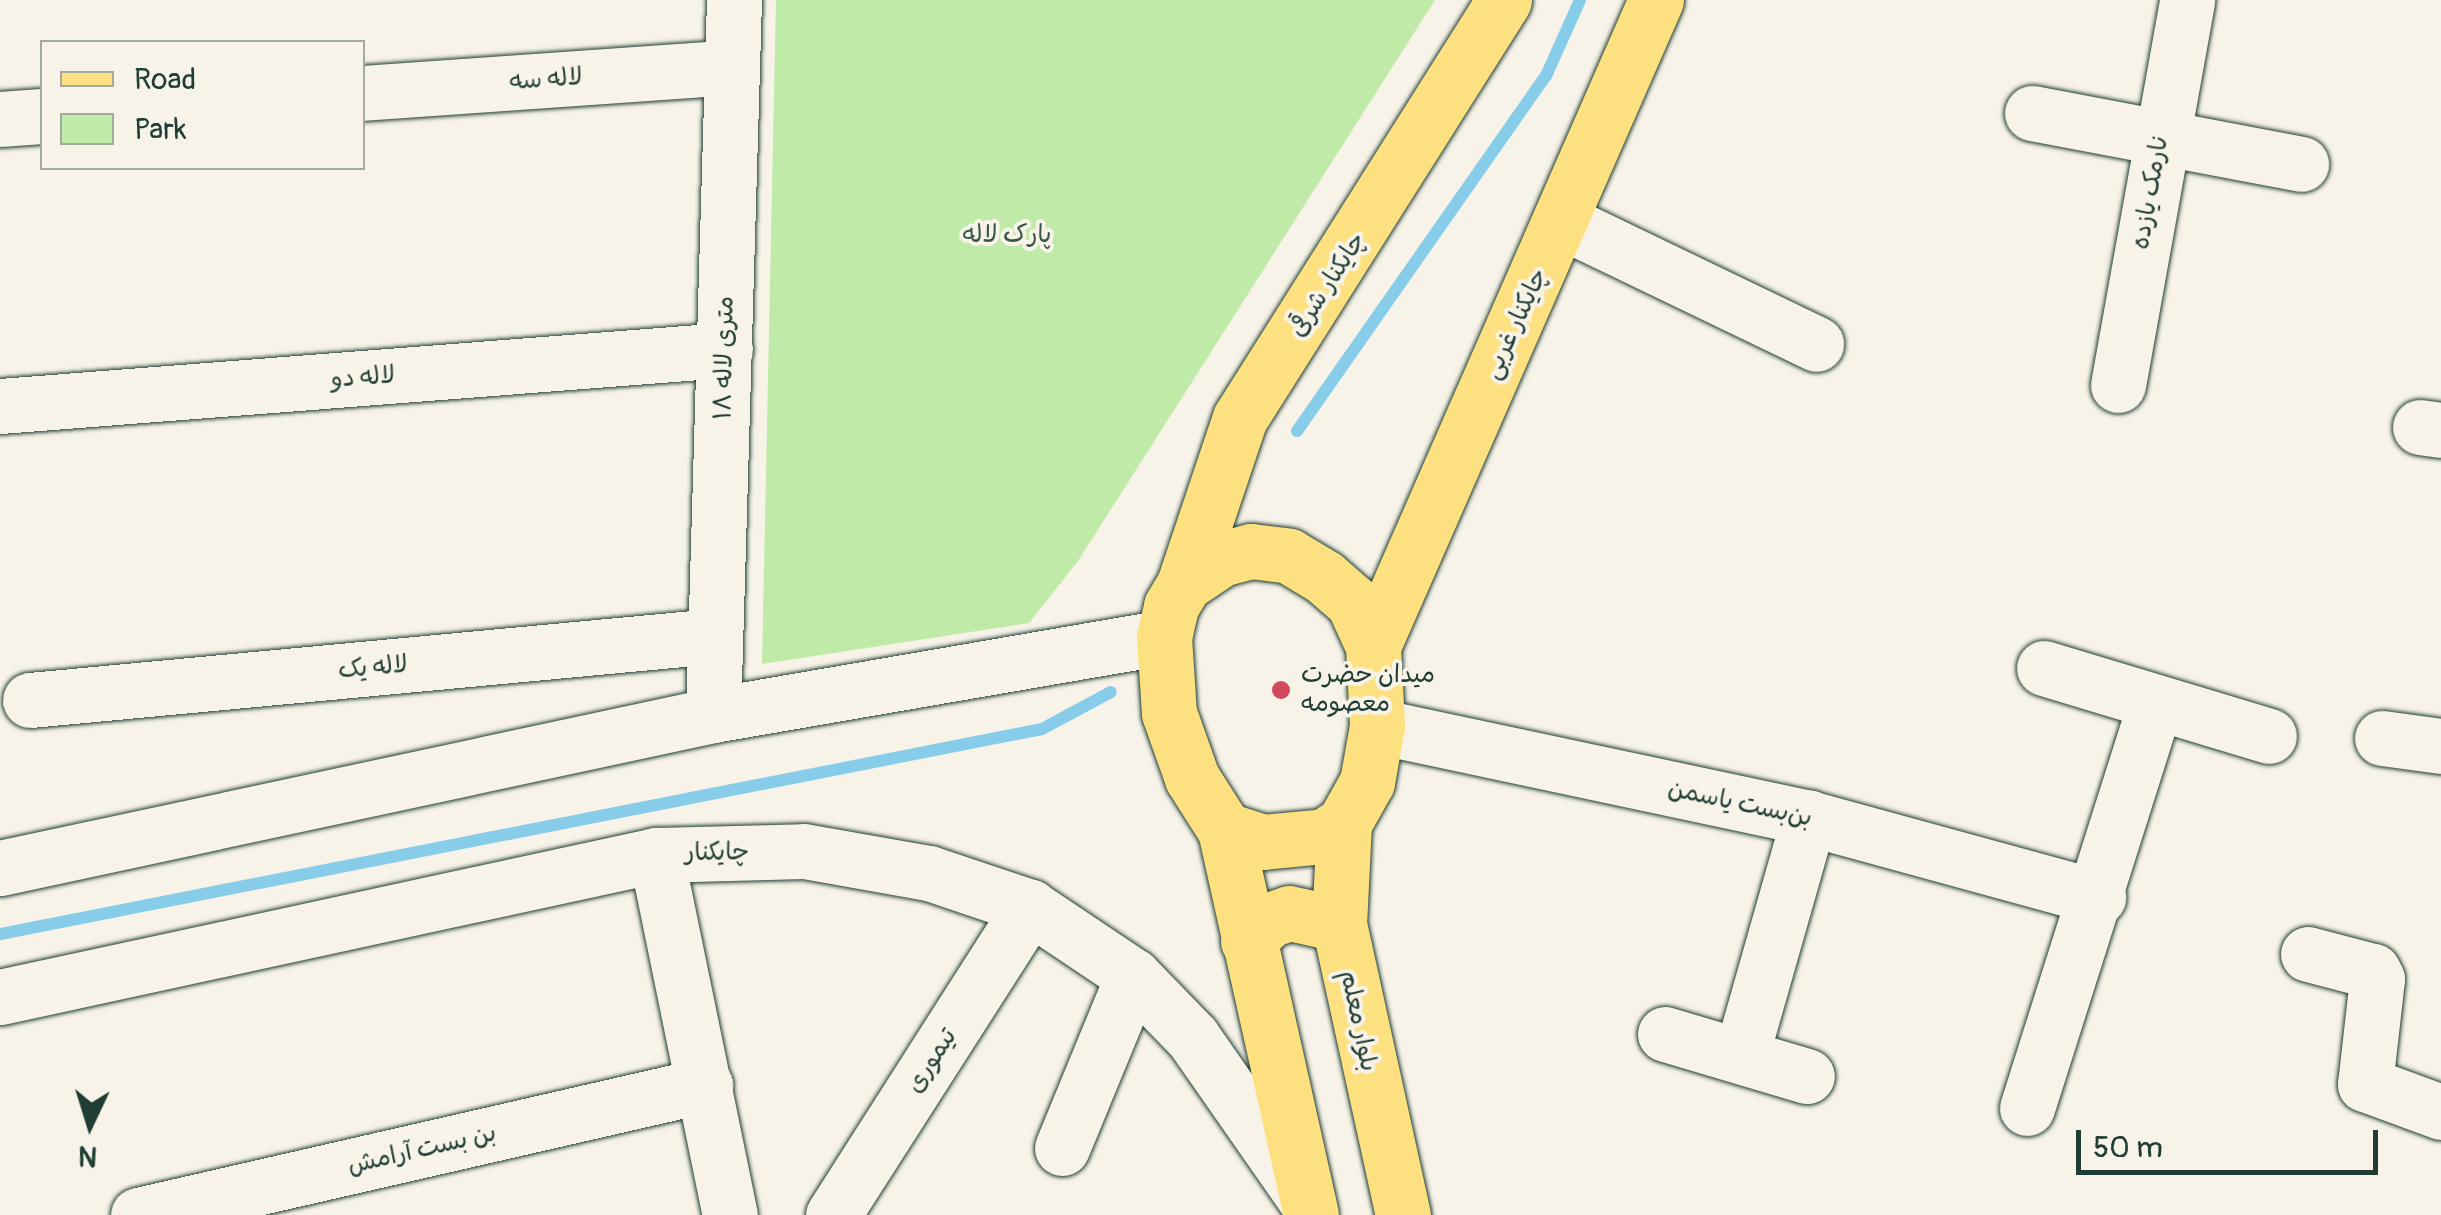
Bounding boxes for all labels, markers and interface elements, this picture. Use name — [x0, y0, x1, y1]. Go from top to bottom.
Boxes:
legend — [40, 40, 365, 170]
text: Road — [134, 61, 196, 98]
street label: لاله سه — [508, 62, 584, 98]
text: Park — [134, 111, 187, 148]
street label: نارمک یازده — [2126, 132, 2176, 252]
park label: پارک لاله — [962, 220, 1052, 250]
street label: چایکنار شرقی — [1283, 227, 1373, 343]
street label: چایکنار غربی — [1477, 264, 1555, 384]
street label: ۱۸ متری لاله — [709, 296, 741, 420]
street label: لاله دو — [330, 361, 396, 395]
street label: لاله یک — [337, 650, 409, 686]
place label: میدان حضرت معصومه — [1301, 661, 1435, 720]
marker: میدان حضرت معصومه — [1270, 679, 1292, 701]
street label: بن‌بست یاسمن — [1665, 774, 1815, 834]
street label: چایکنار — [685, 837, 749, 869]
street label: بلوار معلم — [1333, 968, 1383, 1074]
street label: تیموری — [900, 1023, 964, 1099]
north arrow — [40, 1075, 140, 1175]
scale bar — [2081, 1110, 2384, 1172]
street label: بن بست آرامش — [345, 1118, 499, 1182]
text: 50 m — [2093, 1129, 2163, 1166]
text: N — [77, 1137, 99, 1174]

